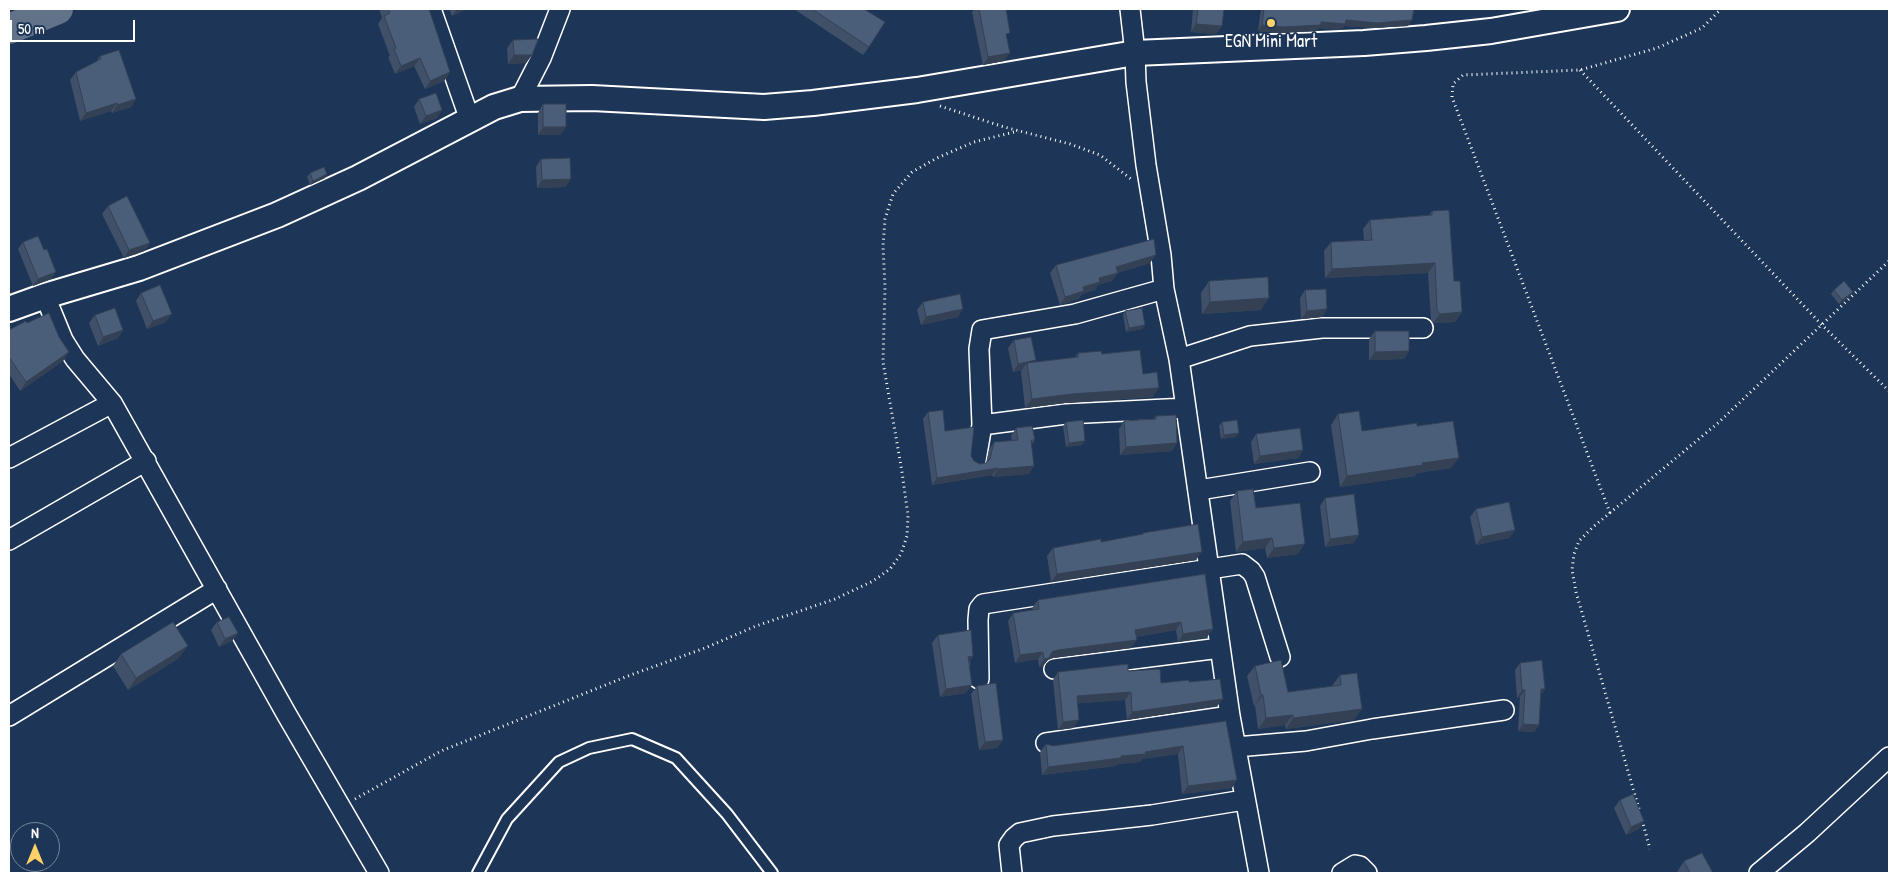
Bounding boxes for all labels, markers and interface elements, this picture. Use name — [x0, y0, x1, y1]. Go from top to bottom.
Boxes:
scale bar — [12, 10, 138, 42]
marker: EGN Mini Mart — [1265, 17, 1277, 29]
text: 50 m — [18, 18, 45, 39]
place label: EGN Mini Mart — [1225, 31, 1317, 53]
north arrow — [10, 822, 60, 872]
text: N — [31, 823, 39, 842]

